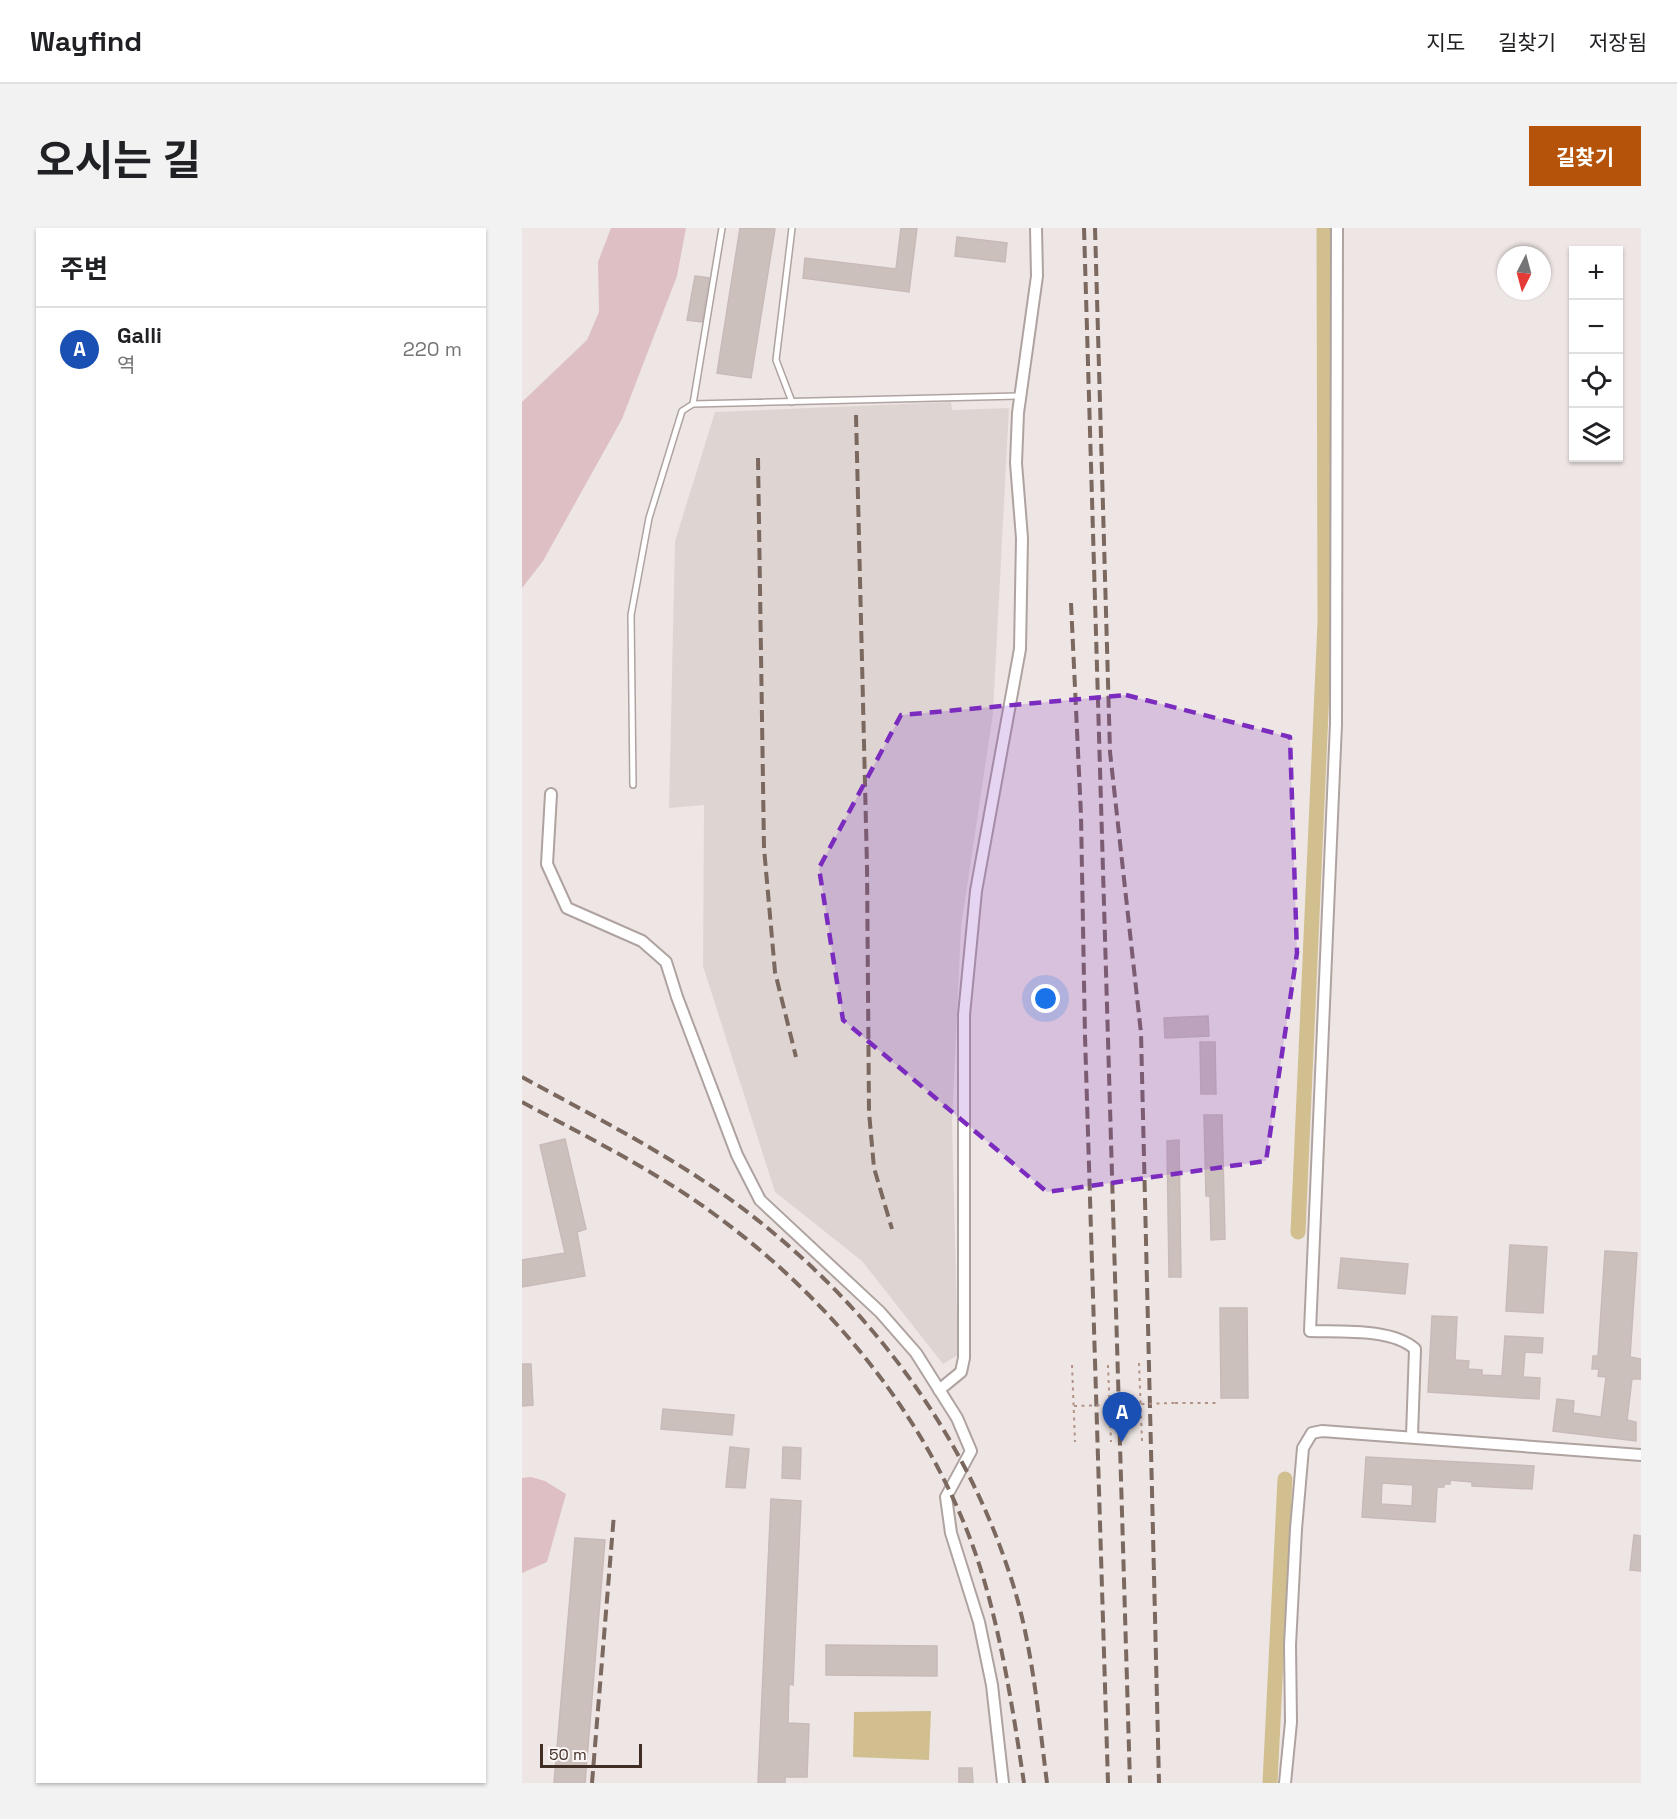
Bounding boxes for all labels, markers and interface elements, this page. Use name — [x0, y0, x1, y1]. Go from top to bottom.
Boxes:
text: Wayfind — [30, 23, 142, 59]
text: 지도 — [1426, 29, 1465, 56]
text: 길찾기 — [1498, 29, 1556, 56]
text: 저장됨 — [1589, 29, 1647, 56]
button: 길찾기 — [1529, 126, 1641, 186]
text: 오시는 길 — [36, 134, 201, 187]
north arrow — [1497, 246, 1551, 300]
map controls — [1569, 246, 1623, 462]
button: + — [1569, 246, 1623, 300]
text: 주변 — [60, 252, 108, 286]
button: − — [1569, 300, 1623, 354]
text: Galli — [117, 321, 162, 349]
text: A — [73, 336, 86, 362]
text: 220 m — [403, 336, 462, 362]
text: 역 — [117, 352, 135, 378]
button: locate — [1569, 354, 1623, 408]
button: layers — [1569, 408, 1623, 462]
your location — [1031, 984, 1060, 1013]
pin: A — [1102, 1392, 1142, 1442]
scale bar — [540, 1741, 642, 1768]
text: 50 m — [549, 1744, 587, 1765]

